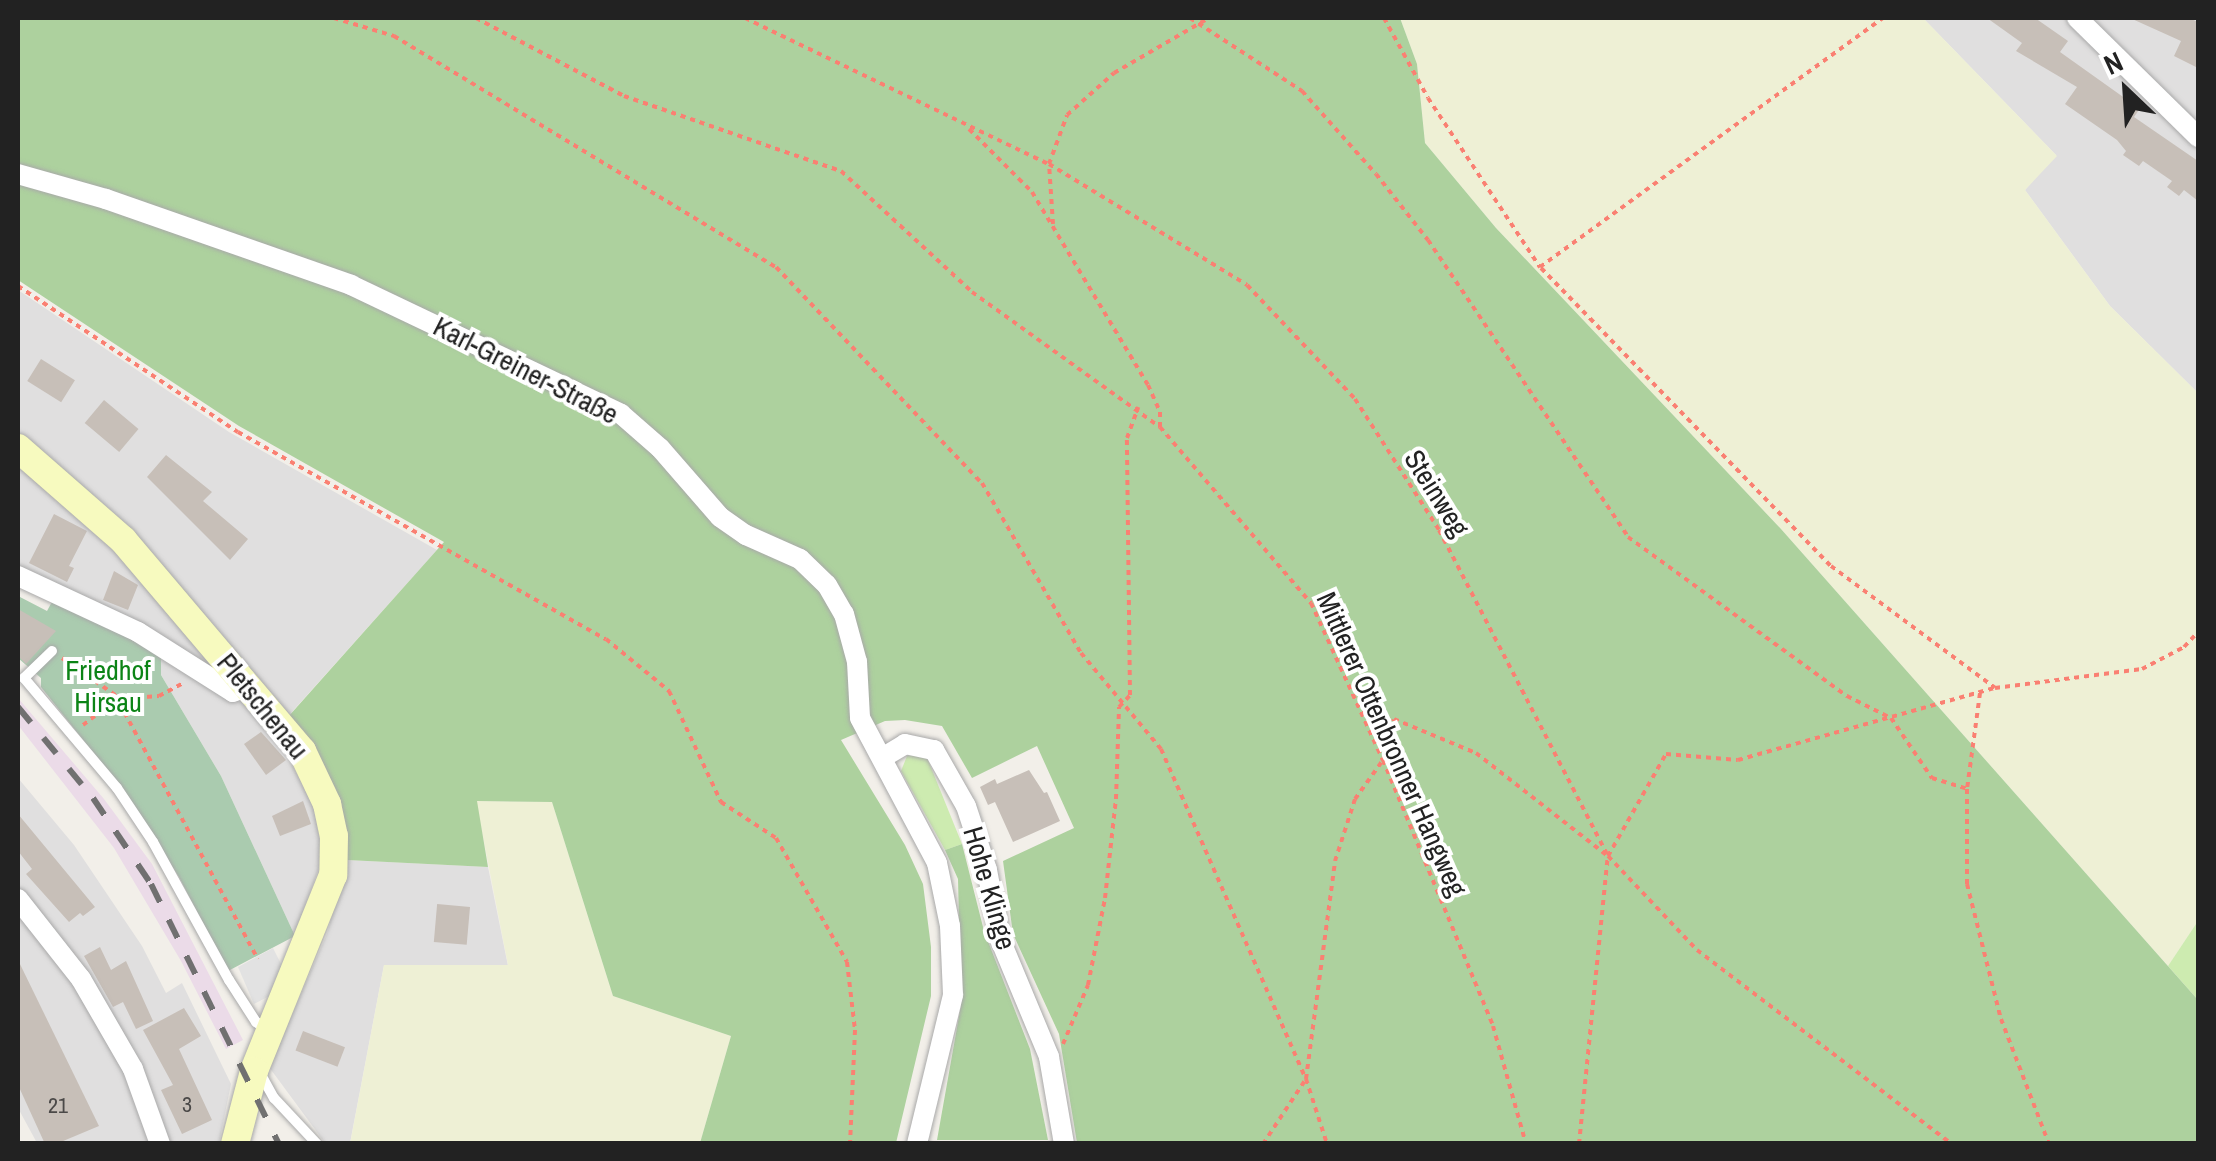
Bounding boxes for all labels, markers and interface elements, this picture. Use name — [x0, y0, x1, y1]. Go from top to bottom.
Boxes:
north arrow — [2076, 40, 2176, 140]
text: N — [2098, 42, 2129, 84]
street label: Karl-Greiner-Straße — [428, 309, 624, 431]
street label: Steinweg — [1397, 444, 1477, 542]
street label: Mittlerer Ottenbronner Hangweg — [1310, 587, 1474, 901]
street label: Pletschenau — [210, 646, 316, 766]
park label: Friedhof Hirsau — [65, 653, 151, 719]
street label: Hohe Klinge — [956, 823, 1024, 953]
house number: 3 — [182, 1092, 192, 1118]
house number: 21 — [48, 1093, 68, 1119]

